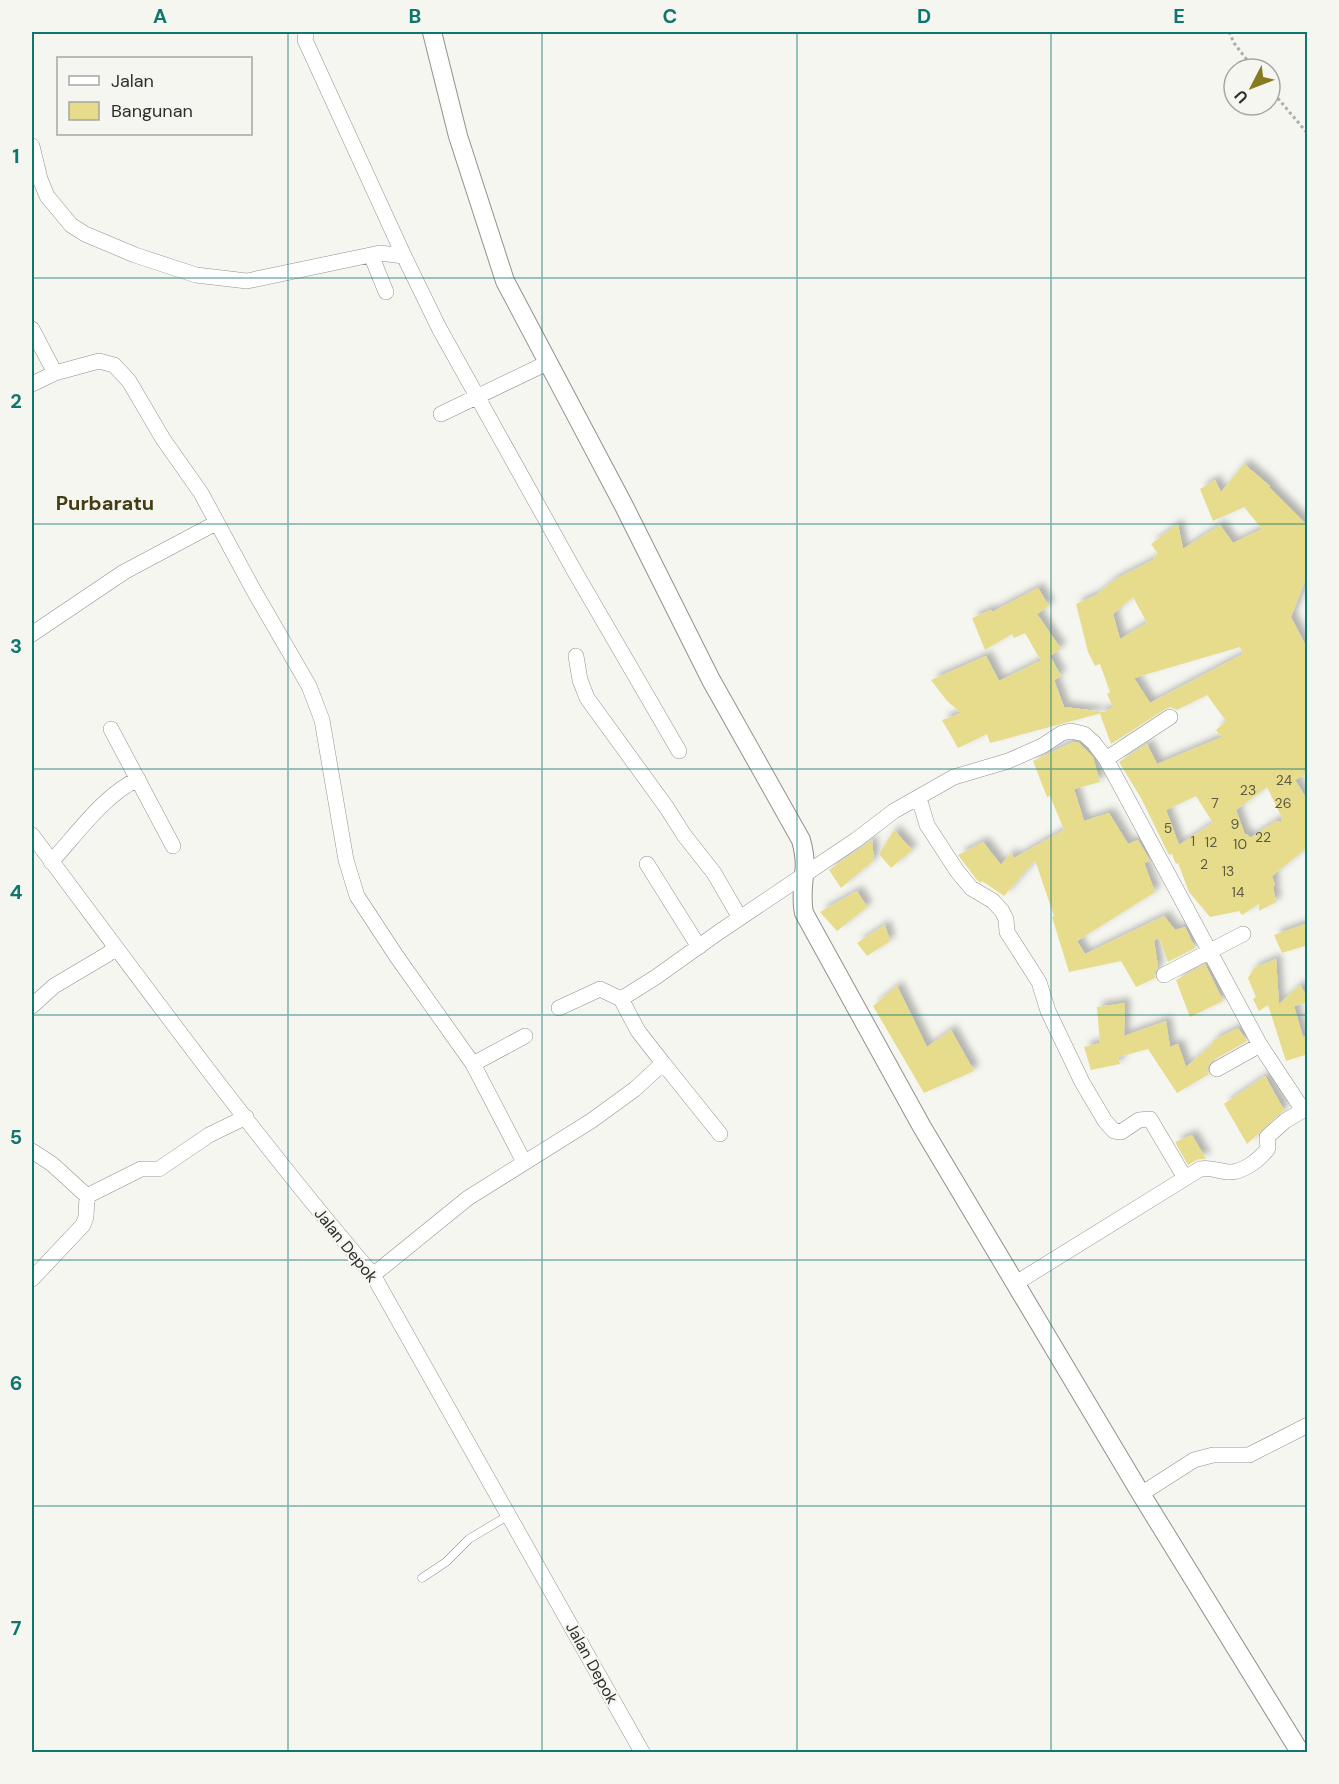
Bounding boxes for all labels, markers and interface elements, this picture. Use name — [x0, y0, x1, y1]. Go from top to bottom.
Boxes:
text: A — [153, 3, 167, 29]
text: B — [409, 3, 421, 29]
text: C — [663, 3, 677, 29]
text: D — [917, 3, 931, 29]
text: E — [1173, 3, 1185, 29]
legend — [57, 57, 252, 135]
north arrow — [1222, 57, 1282, 117]
text: Jalan — [111, 69, 154, 93]
text: U — [1230, 86, 1253, 108]
text: Bangunan — [111, 99, 193, 123]
text: 1 — [12, 143, 20, 169]
text: 2 — [10, 388, 22, 414]
district label: Purbaratu — [56, 490, 154, 516]
text: 3 — [10, 633, 22, 659]
house number: 24 — [1276, 771, 1293, 789]
house number: 23 — [1240, 781, 1256, 799]
house number: 7 — [1211, 794, 1219, 812]
house number: 26 — [1275, 794, 1291, 812]
house number: 9 — [1231, 815, 1240, 833]
house number: 5 — [1164, 819, 1172, 837]
house number: 22 — [1255, 828, 1271, 846]
house number: 1 — [1191, 832, 1195, 850]
house number: 12 — [1205, 833, 1217, 851]
house number: 10 — [1233, 835, 1247, 853]
house number: 2 — [1200, 855, 1208, 873]
house number: 13 — [1222, 862, 1234, 880]
text: 4 — [10, 879, 23, 905]
house number: 14 — [1232, 883, 1245, 901]
text: 5 — [10, 1124, 22, 1150]
street label: Jalan Depok — [309, 1203, 383, 1287]
text: 6 — [10, 1370, 22, 1396]
text: 7 — [11, 1615, 22, 1641]
street label: Jalan Depok — [561, 1619, 623, 1707]

